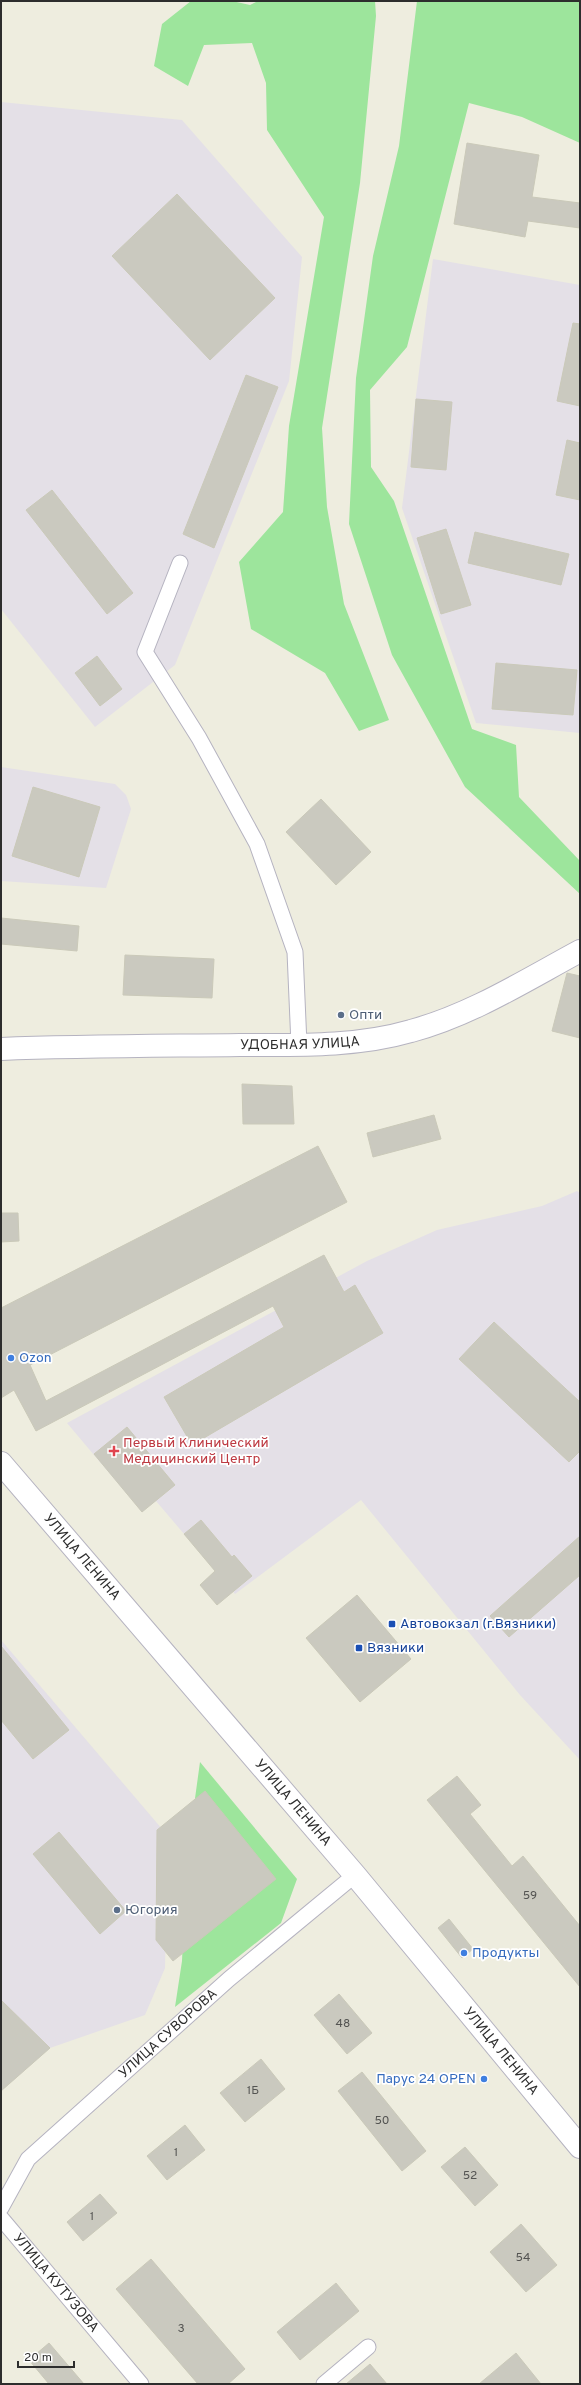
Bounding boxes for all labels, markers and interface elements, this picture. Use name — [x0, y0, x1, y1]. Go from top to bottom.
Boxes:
place label: Опти — [349, 1007, 382, 1024]
marker: Опти — [336, 1010, 346, 1020]
street label: УДОБНАЯ УЛИЦА — [240, 1033, 361, 1054]
place label: Ozon — [19, 1350, 52, 1367]
marker: Ozon — [6, 1353, 16, 1363]
place label: Первый Клинический Медицинский Центр — [123, 1435, 269, 1468]
marker: Первый Клинический Медицинский Центр — [108, 1445, 120, 1457]
street label: УЛИЦА ЛЕНИНА — [40, 1510, 124, 1604]
place label: Автовокзал (г.Вязники) — [400, 1616, 556, 1633]
marker: Автовокзал (г.Вязники) — [387, 1619, 397, 1629]
place label: Вязники — [367, 1640, 424, 1657]
marker: Вязники — [354, 1643, 364, 1653]
street label: УЛИЦА ЛЕНИНА — [251, 1756, 335, 1850]
house number: 59 — [523, 1888, 537, 1904]
place label: Югория — [125, 1902, 178, 1919]
marker: Югория — [112, 1905, 122, 1915]
place label: Продукты — [472, 1945, 539, 1962]
marker: Продукты — [459, 1948, 469, 1958]
street label: УЛИЦА СУВОРОВА — [115, 1985, 221, 2082]
street label: УЛИЦА ЛЕНИНА — [460, 2004, 542, 2099]
house number: 48 — [336, 2016, 350, 2032]
place label: Парус 24 OPEN — [376, 2071, 476, 2088]
marker: Парус 24 OPEN — [479, 2074, 489, 2084]
house number: 1Б — [247, 2083, 259, 2099]
house number: 50 — [374, 2113, 390, 2129]
house number: 1 — [174, 2145, 178, 2161]
house number: 52 — [463, 2168, 477, 2184]
house number: 1 — [90, 2209, 94, 2225]
street label: УЛИЦА КУТУЗОВА — [9, 2230, 102, 2336]
house number: 54 — [515, 2250, 531, 2266]
house number: 3 — [177, 2321, 185, 2337]
scale bar — [18, 2343, 74, 2369]
text: 20 m — [24, 2350, 52, 2366]

